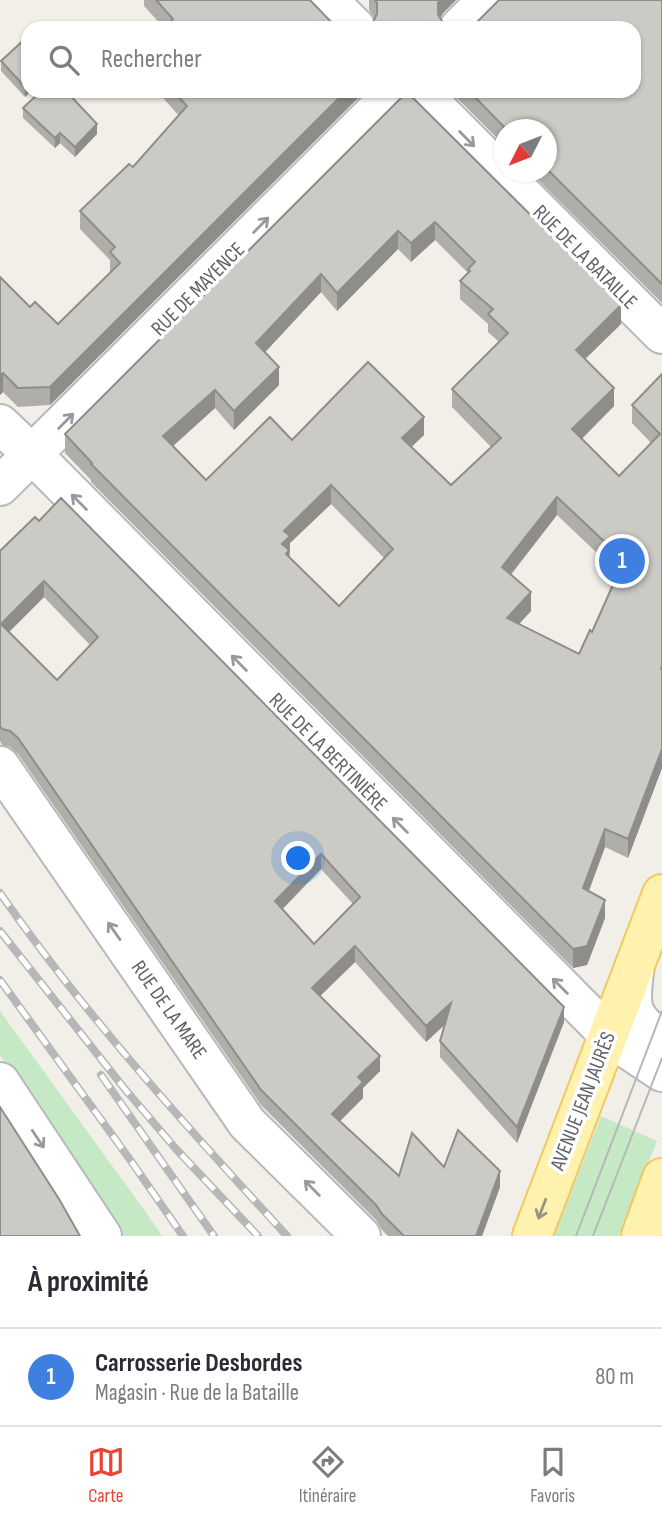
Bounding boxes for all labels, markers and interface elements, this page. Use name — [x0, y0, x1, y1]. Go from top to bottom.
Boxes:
search box — [21, 21, 641, 98]
icon: search — [45, 41, 83, 79]
text: Rechercher — [101, 44, 202, 75]
north arrow — [494, 119, 557, 182]
one-way arrow — [459, 131, 476, 148]
street label: RUE DE LA BATAILLE — [528, 200, 642, 314]
one-way arrow — [253, 217, 270, 234]
street label: RUE DE MAYENCE — [146, 237, 250, 341]
one-way arrow — [57, 412, 74, 429]
one-way arrow — [70, 494, 87, 511]
pin: 1 — [599, 535, 645, 587]
one-way arrow — [231, 655, 248, 672]
street label: RUE DE LA BERTINIÈRE — [264, 688, 392, 816]
one-way arrow — [391, 816, 408, 833]
your location — [281, 841, 315, 875]
one-way arrow — [107, 922, 121, 941]
street label: RUE DE LA MARE — [126, 956, 212, 1064]
one-way arrow — [552, 977, 569, 994]
street label: AVENUE JEAN JAURÈS — [545, 1028, 621, 1175]
one-way arrow — [31, 1128, 45, 1148]
one-way arrow — [304, 1179, 321, 1196]
one-way arrow — [535, 1198, 548, 1220]
text: À proximité — [28, 1264, 149, 1300]
text: Carrosserie Desbordes — [95, 1348, 303, 1379]
text: 1 — [46, 1363, 56, 1391]
text: 80 m — [595, 1363, 634, 1391]
text: Magasin · Rue de la Bataille — [95, 1379, 299, 1407]
tab: Carte — [87, 1443, 125, 1508]
tab: Itinéraire — [299, 1443, 356, 1508]
tab: Favoris — [530, 1443, 575, 1508]

